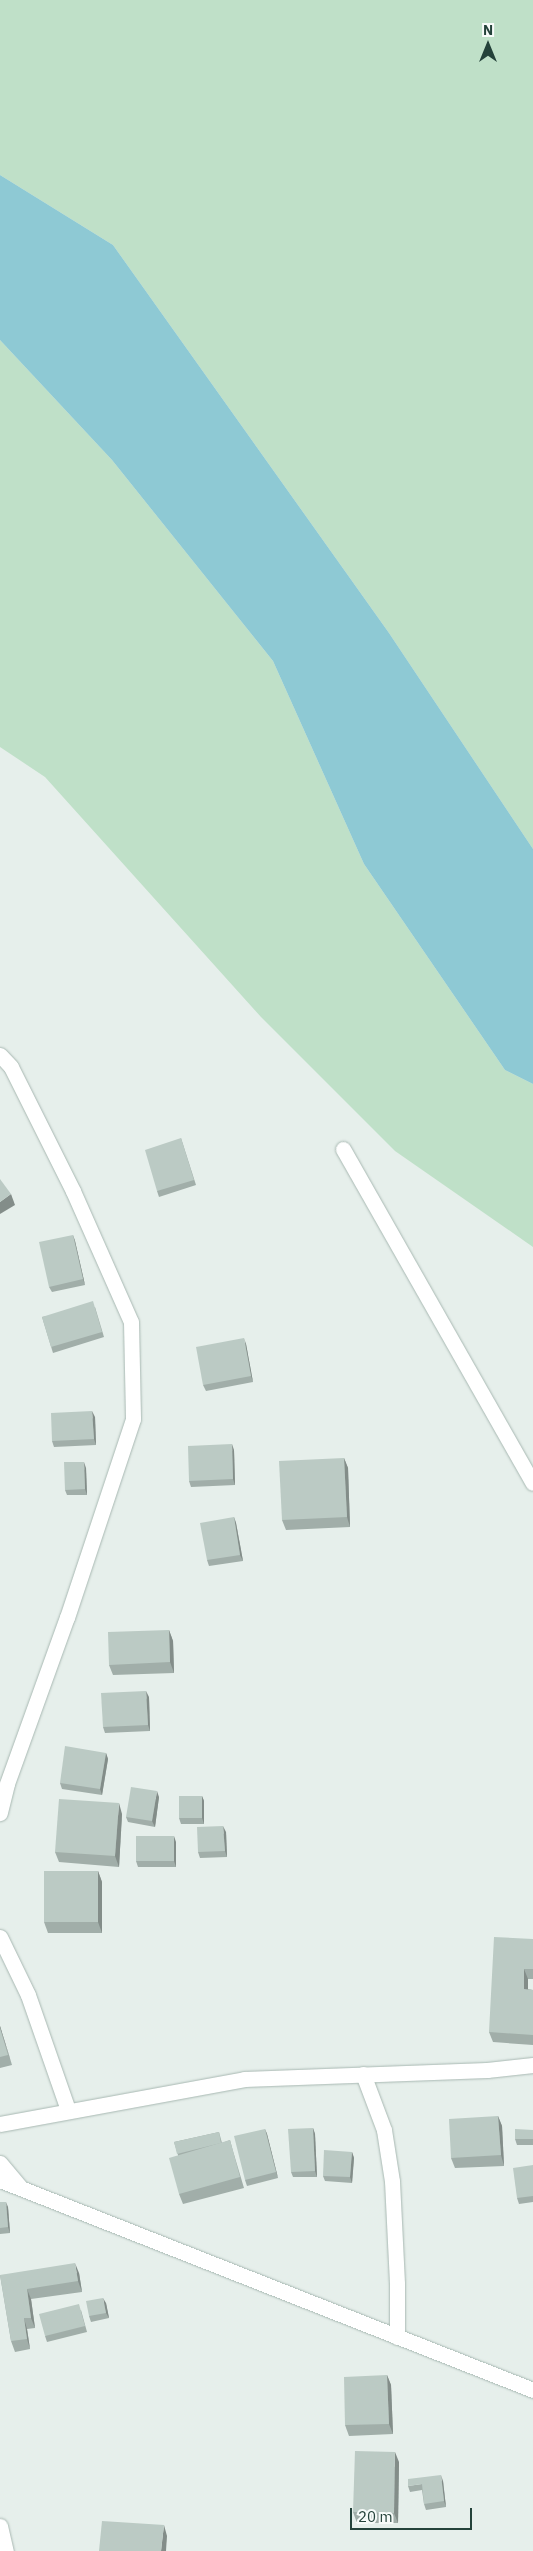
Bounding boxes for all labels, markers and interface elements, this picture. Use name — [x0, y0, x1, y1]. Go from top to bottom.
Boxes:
north arrow — [463, 20, 513, 70]
text: N — [483, 21, 493, 39]
scale bar — [353, 2498, 476, 2530]
text: 20 m — [358, 2507, 393, 2526]

